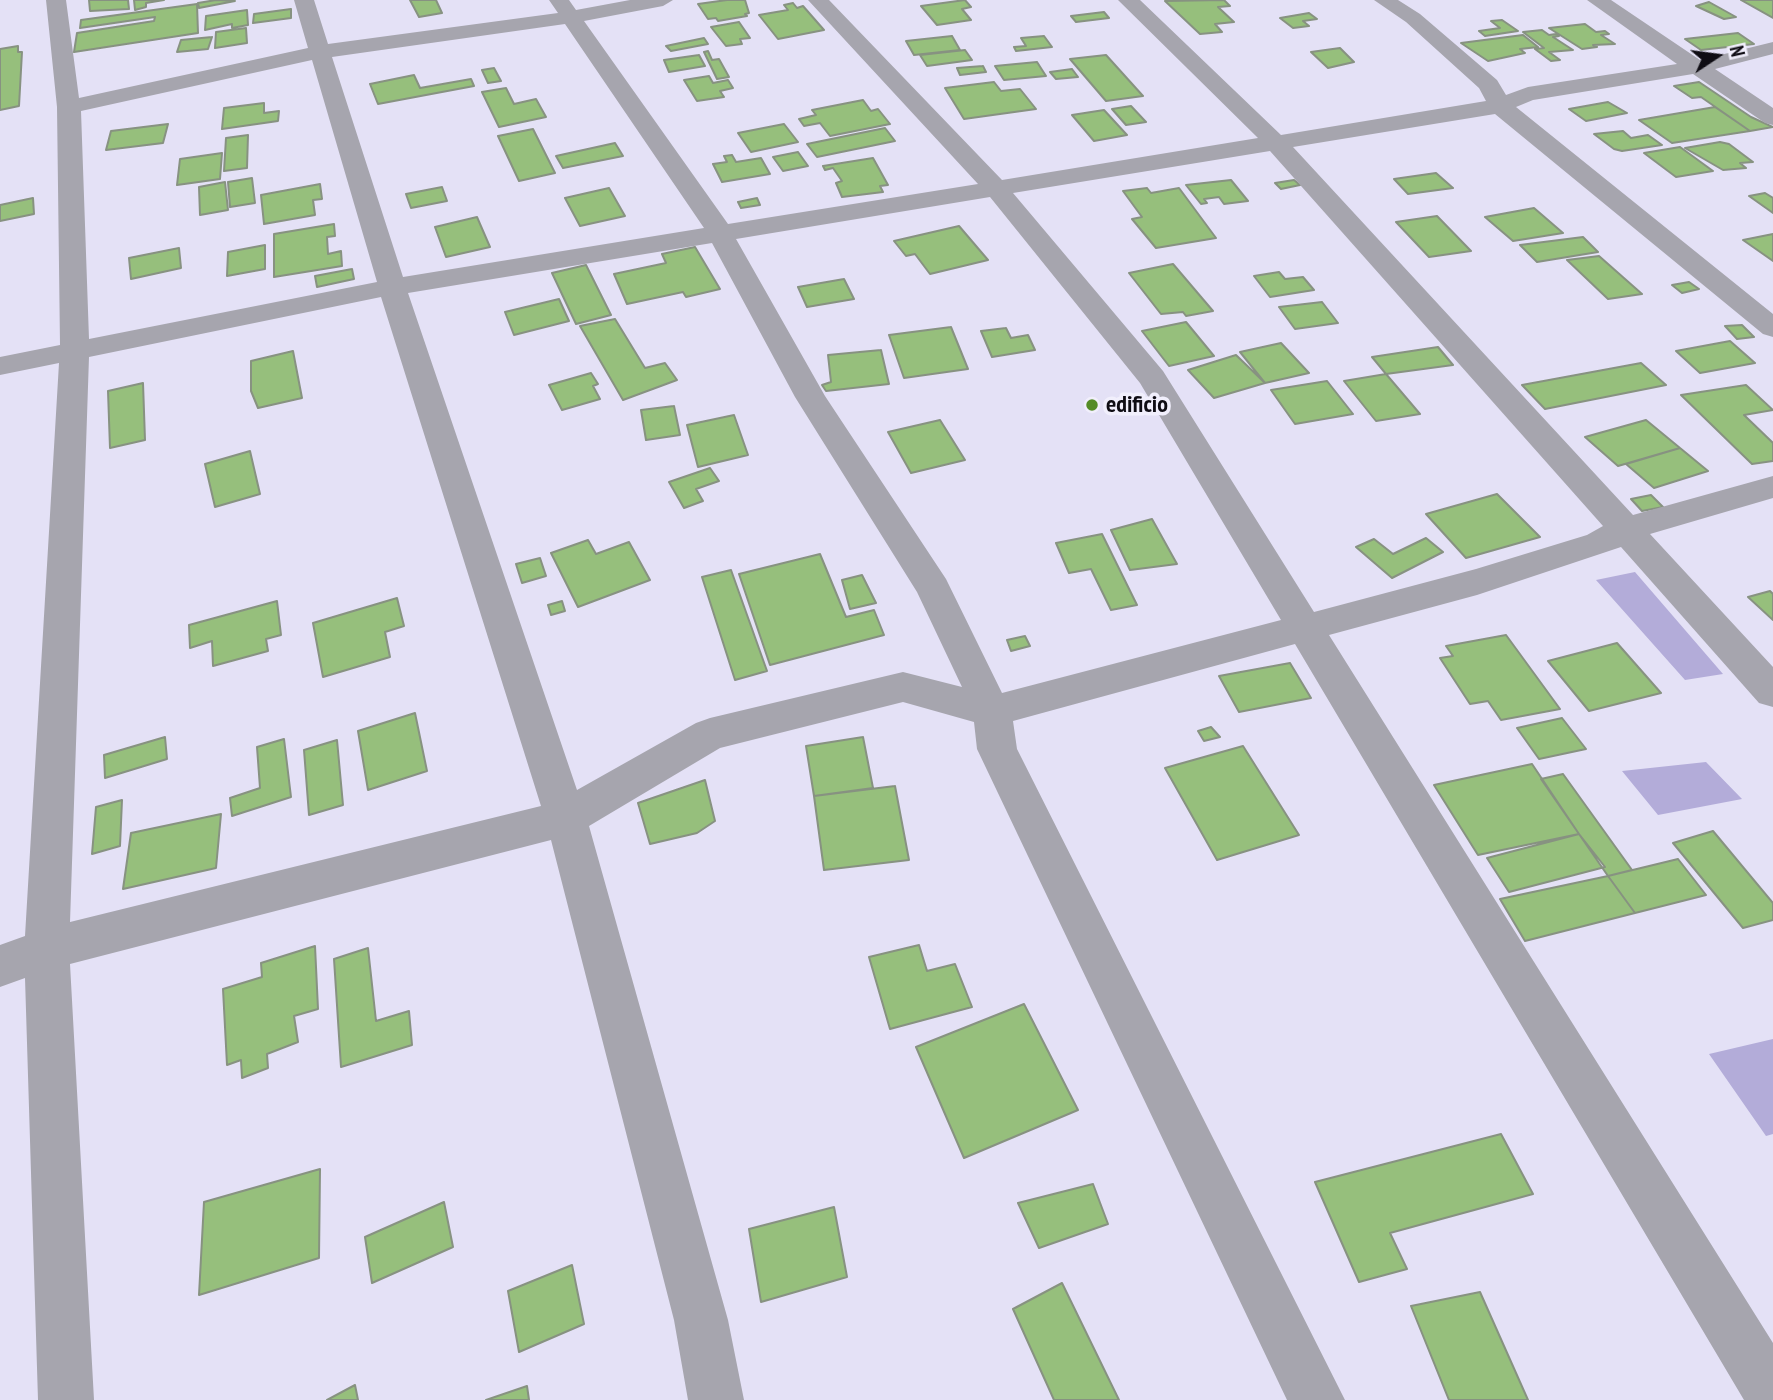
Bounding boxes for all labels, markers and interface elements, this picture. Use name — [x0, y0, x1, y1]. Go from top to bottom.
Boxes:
north arrow — [1682, 21, 1752, 91]
text: N — [1725, 44, 1750, 59]
place label: edificio — [1106, 391, 1168, 419]
marker: edificio — [1084, 397, 1100, 413]

